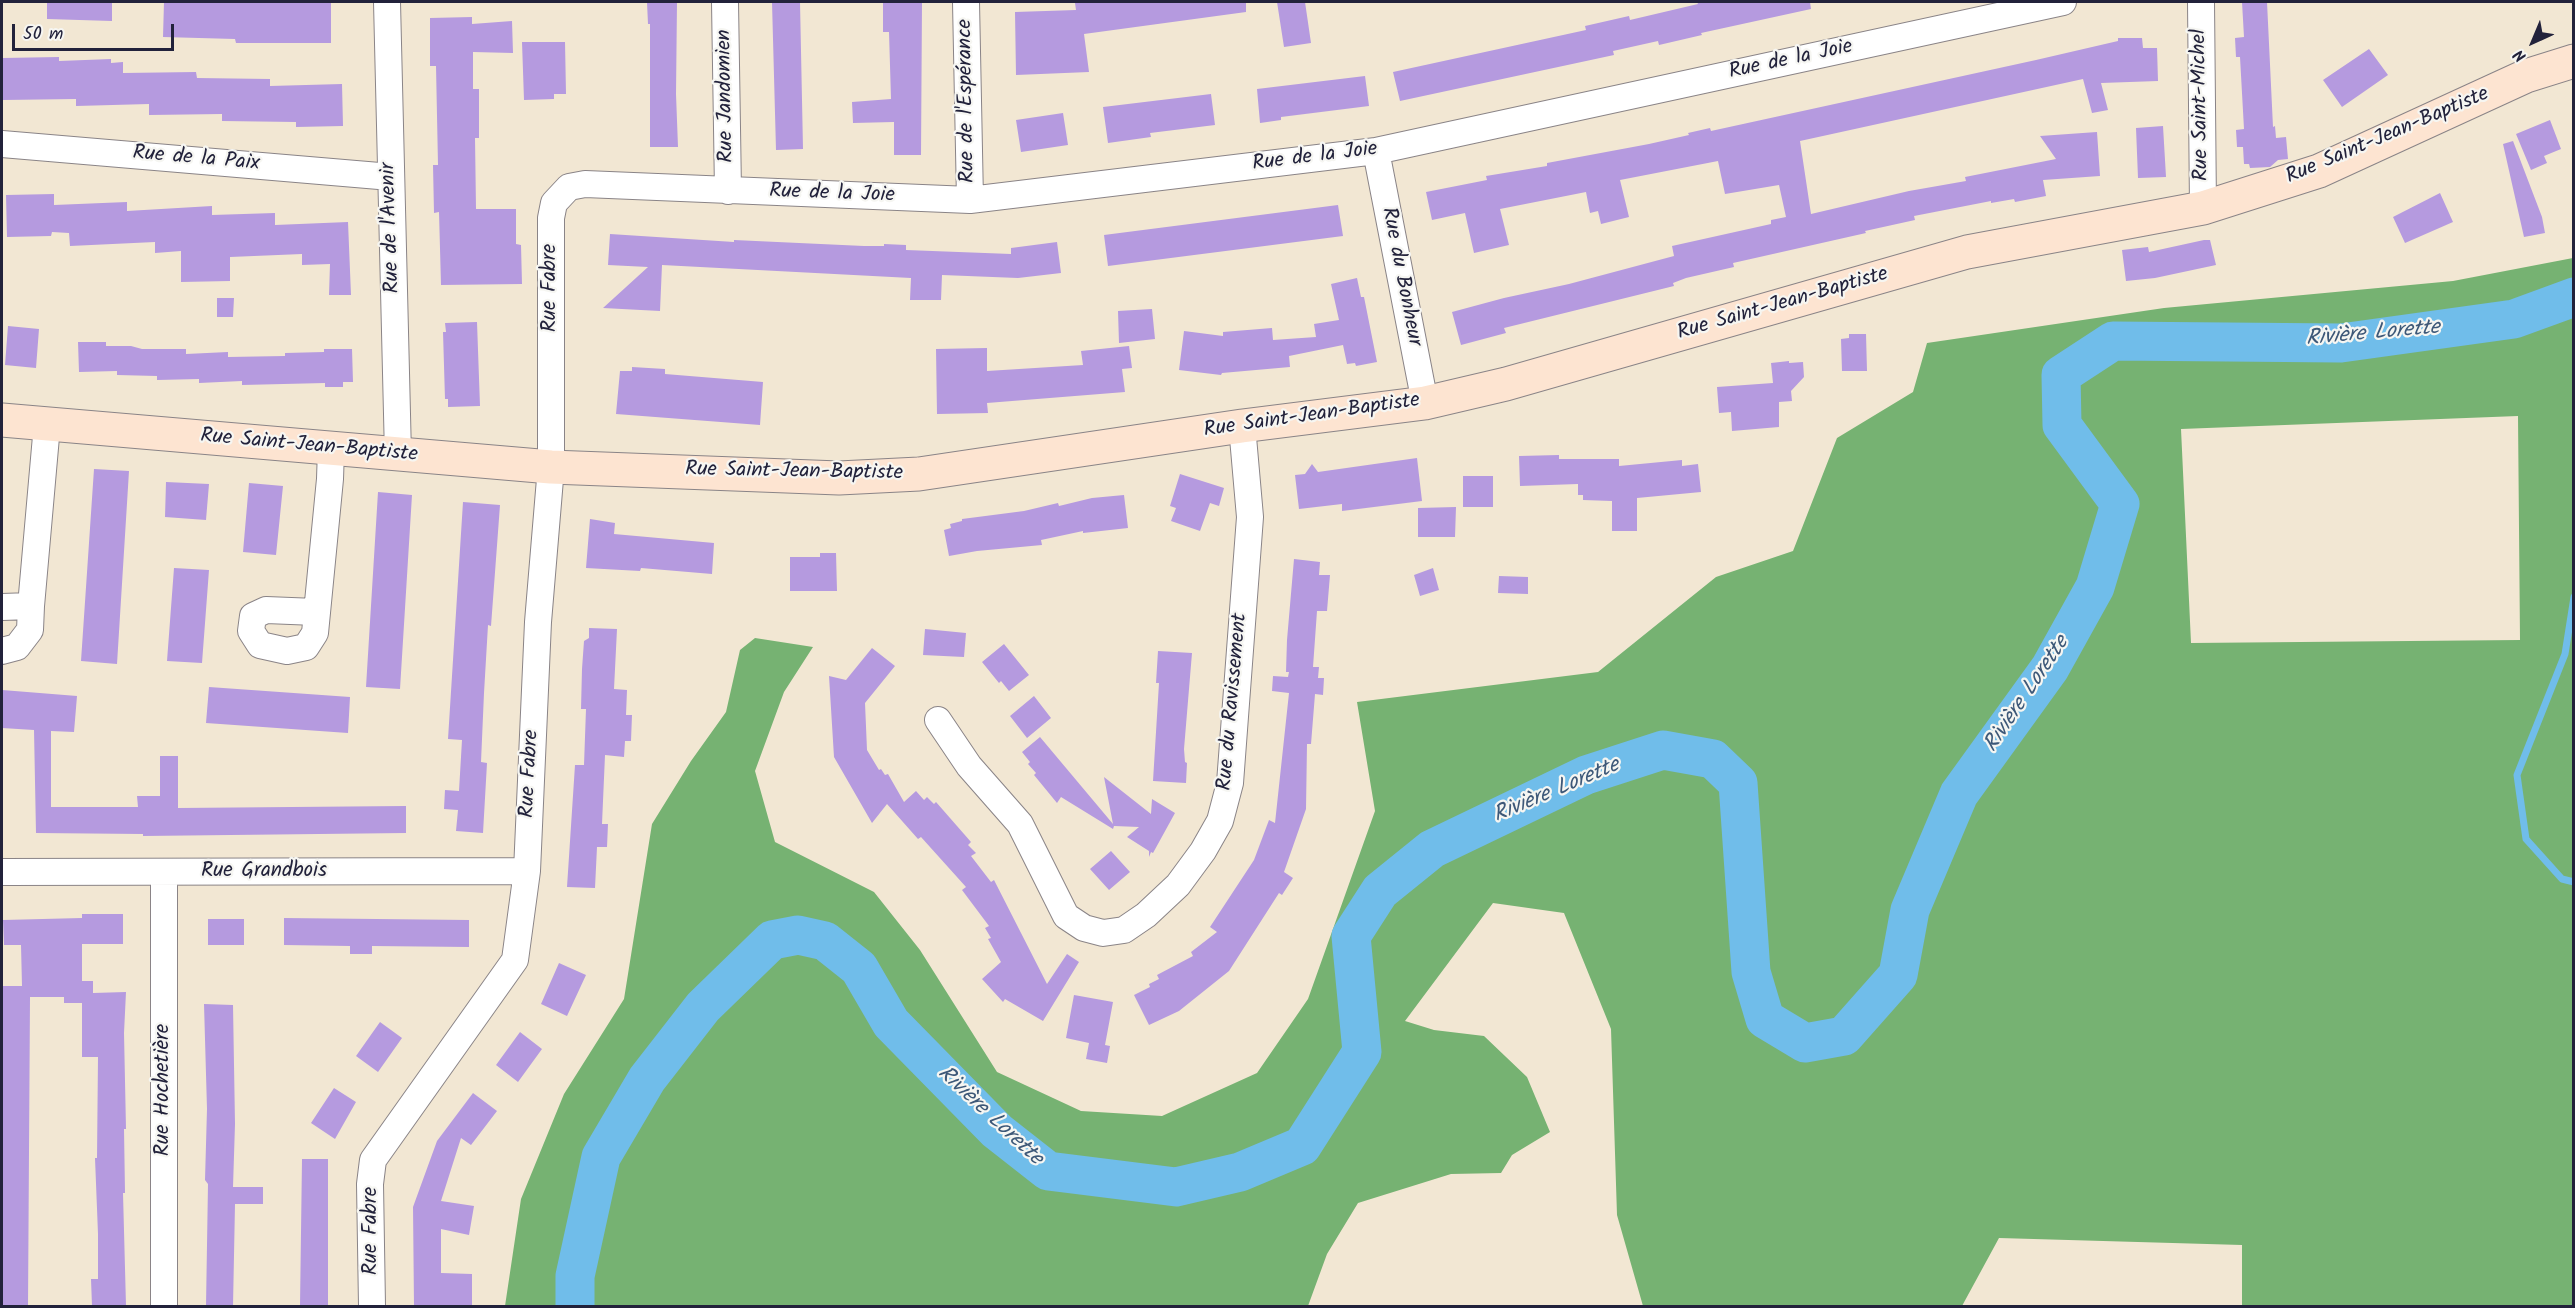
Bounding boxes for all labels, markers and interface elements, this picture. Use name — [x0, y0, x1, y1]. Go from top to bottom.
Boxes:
scale bar — [15, 12, 177, 50]
north arrow — [2503, 12, 2563, 72]
street label: Rue de l'Espérance — [954, 19, 982, 183]
text: 50 m — [23, 20, 63, 49]
street label: Rue Jandomien — [713, 29, 741, 163]
street label: Rue Saint-Michel — [2188, 29, 2216, 181]
street label: Rue de la Joie — [1727, 36, 1855, 86]
text: N — [2508, 43, 2532, 68]
street label: Rue Saint-Jean-Baptiste — [2283, 83, 2493, 191]
street label: Rue de la Joie — [1251, 138, 1379, 178]
street label: Rue de la Paix — [132, 142, 260, 178]
street label: Rue de l'Avenir — [377, 162, 407, 294]
street label: Rue de la Joie — [769, 180, 895, 210]
street label: Rue du Bonheur — [1374, 205, 1426, 349]
street label: Rue Fabre — [538, 244, 564, 332]
street label: Rue Saint-Jean-Baptiste — [1675, 263, 1891, 347]
water label: Rivière Lorette — [2305, 316, 2441, 354]
street label: Rue Saint-Jean-Baptiste — [1202, 389, 1422, 445]
street label: Rue Saint-Jean-Baptiste — [199, 425, 419, 469]
street label: Rue Saint-Jean-Baptiste — [685, 458, 903, 488]
street label: Rue du Ravissement — [1214, 612, 1254, 792]
water label: Rivière Lorette — [1979, 632, 2077, 758]
street label: Rue Fabre — [516, 729, 546, 819]
water label: Rivière Lorette — [1490, 754, 1624, 830]
street label: Rue Grandbois — [201, 859, 327, 885]
street label: Rue Hochetière — [151, 1024, 177, 1156]
water label: Rivière Lorette — [931, 1062, 1047, 1172]
street label: Rue Fabre — [359, 1187, 385, 1275]

